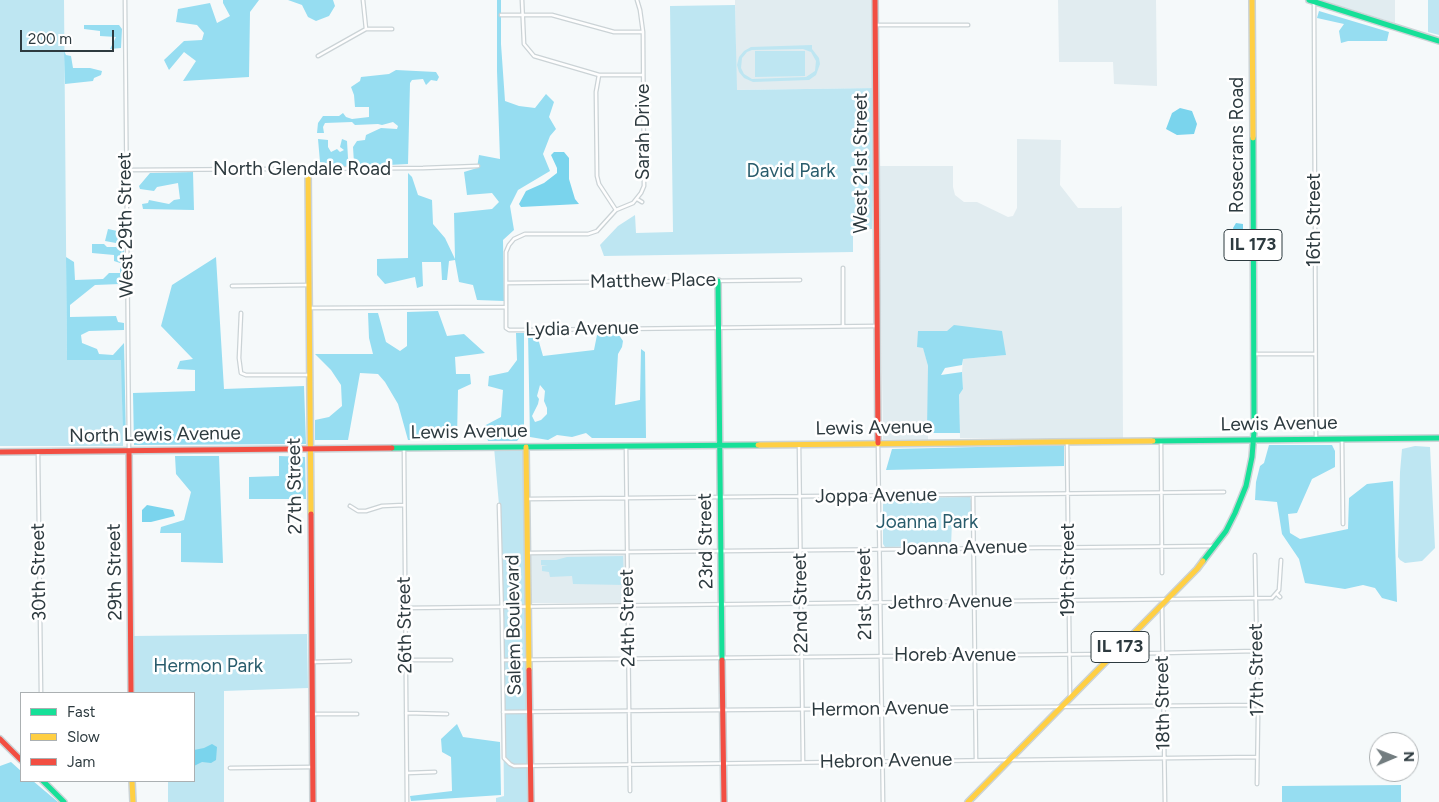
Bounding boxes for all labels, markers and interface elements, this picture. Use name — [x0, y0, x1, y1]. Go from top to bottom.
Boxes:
scale bar — [22, 20, 116, 52]
text: 200 m — [28, 30, 72, 48]
street label: Rosecrans Road — [1226, 77, 1248, 213]
street label: Sarah Drive — [632, 84, 654, 180]
street label: West 21st Street — [850, 93, 872, 233]
street label: West 29th Street — [113, 152, 139, 298]
street label: North Glendale Road — [213, 158, 391, 180]
park label: David Park — [747, 160, 835, 182]
street label: 16th Street — [1303, 173, 1325, 267]
road number: IL 173 — [1224, 230, 1282, 260]
street label: Matthew Place — [590, 269, 716, 293]
street label: Lydia Avenue — [525, 317, 639, 341]
street label: Lewis Avenue — [1220, 412, 1338, 436]
street label: Lewis Avenue — [815, 416, 933, 440]
street label: Lewis Avenue — [410, 420, 528, 444]
street label: North Lewis Avenue — [69, 422, 241, 448]
street label: 27th Street — [283, 438, 307, 534]
street label: Joppa Avenue — [815, 484, 937, 508]
street label: 23rd Street — [694, 493, 718, 589]
park label: Joanna Park — [876, 511, 978, 533]
street label: 30th Street — [27, 523, 51, 621]
street label: 29th Street — [103, 523, 127, 621]
street label: 19th Street — [1057, 523, 1079, 617]
street label: Joanna Avenue — [897, 535, 1027, 561]
street label: 21st Street — [853, 548, 877, 640]
street label: 22nd Street — [789, 552, 813, 654]
street label: Salem Boulevard — [501, 554, 527, 696]
street label: 24th Street — [616, 569, 640, 667]
street label: 26th Street — [393, 576, 417, 674]
street label: Jethro Avenue — [888, 590, 1012, 614]
street label: 17th Street — [1245, 623, 1269, 717]
road number: IL 173 — [1091, 632, 1149, 662]
street label: Horeb Avenue — [894, 644, 1016, 666]
park label: Hermon Park — [153, 655, 263, 677]
street label: 18th Street — [1151, 655, 1175, 751]
legend — [20, 692, 195, 782]
street label: Hermon Avenue — [811, 696, 949, 722]
text: Fast — [67, 703, 95, 721]
text: Slow — [67, 728, 100, 746]
north arrow — [1369, 732, 1419, 782]
street label: Hebron Avenue — [819, 748, 953, 774]
text: N — [1400, 751, 1417, 762]
text: Jam — [67, 753, 95, 771]

